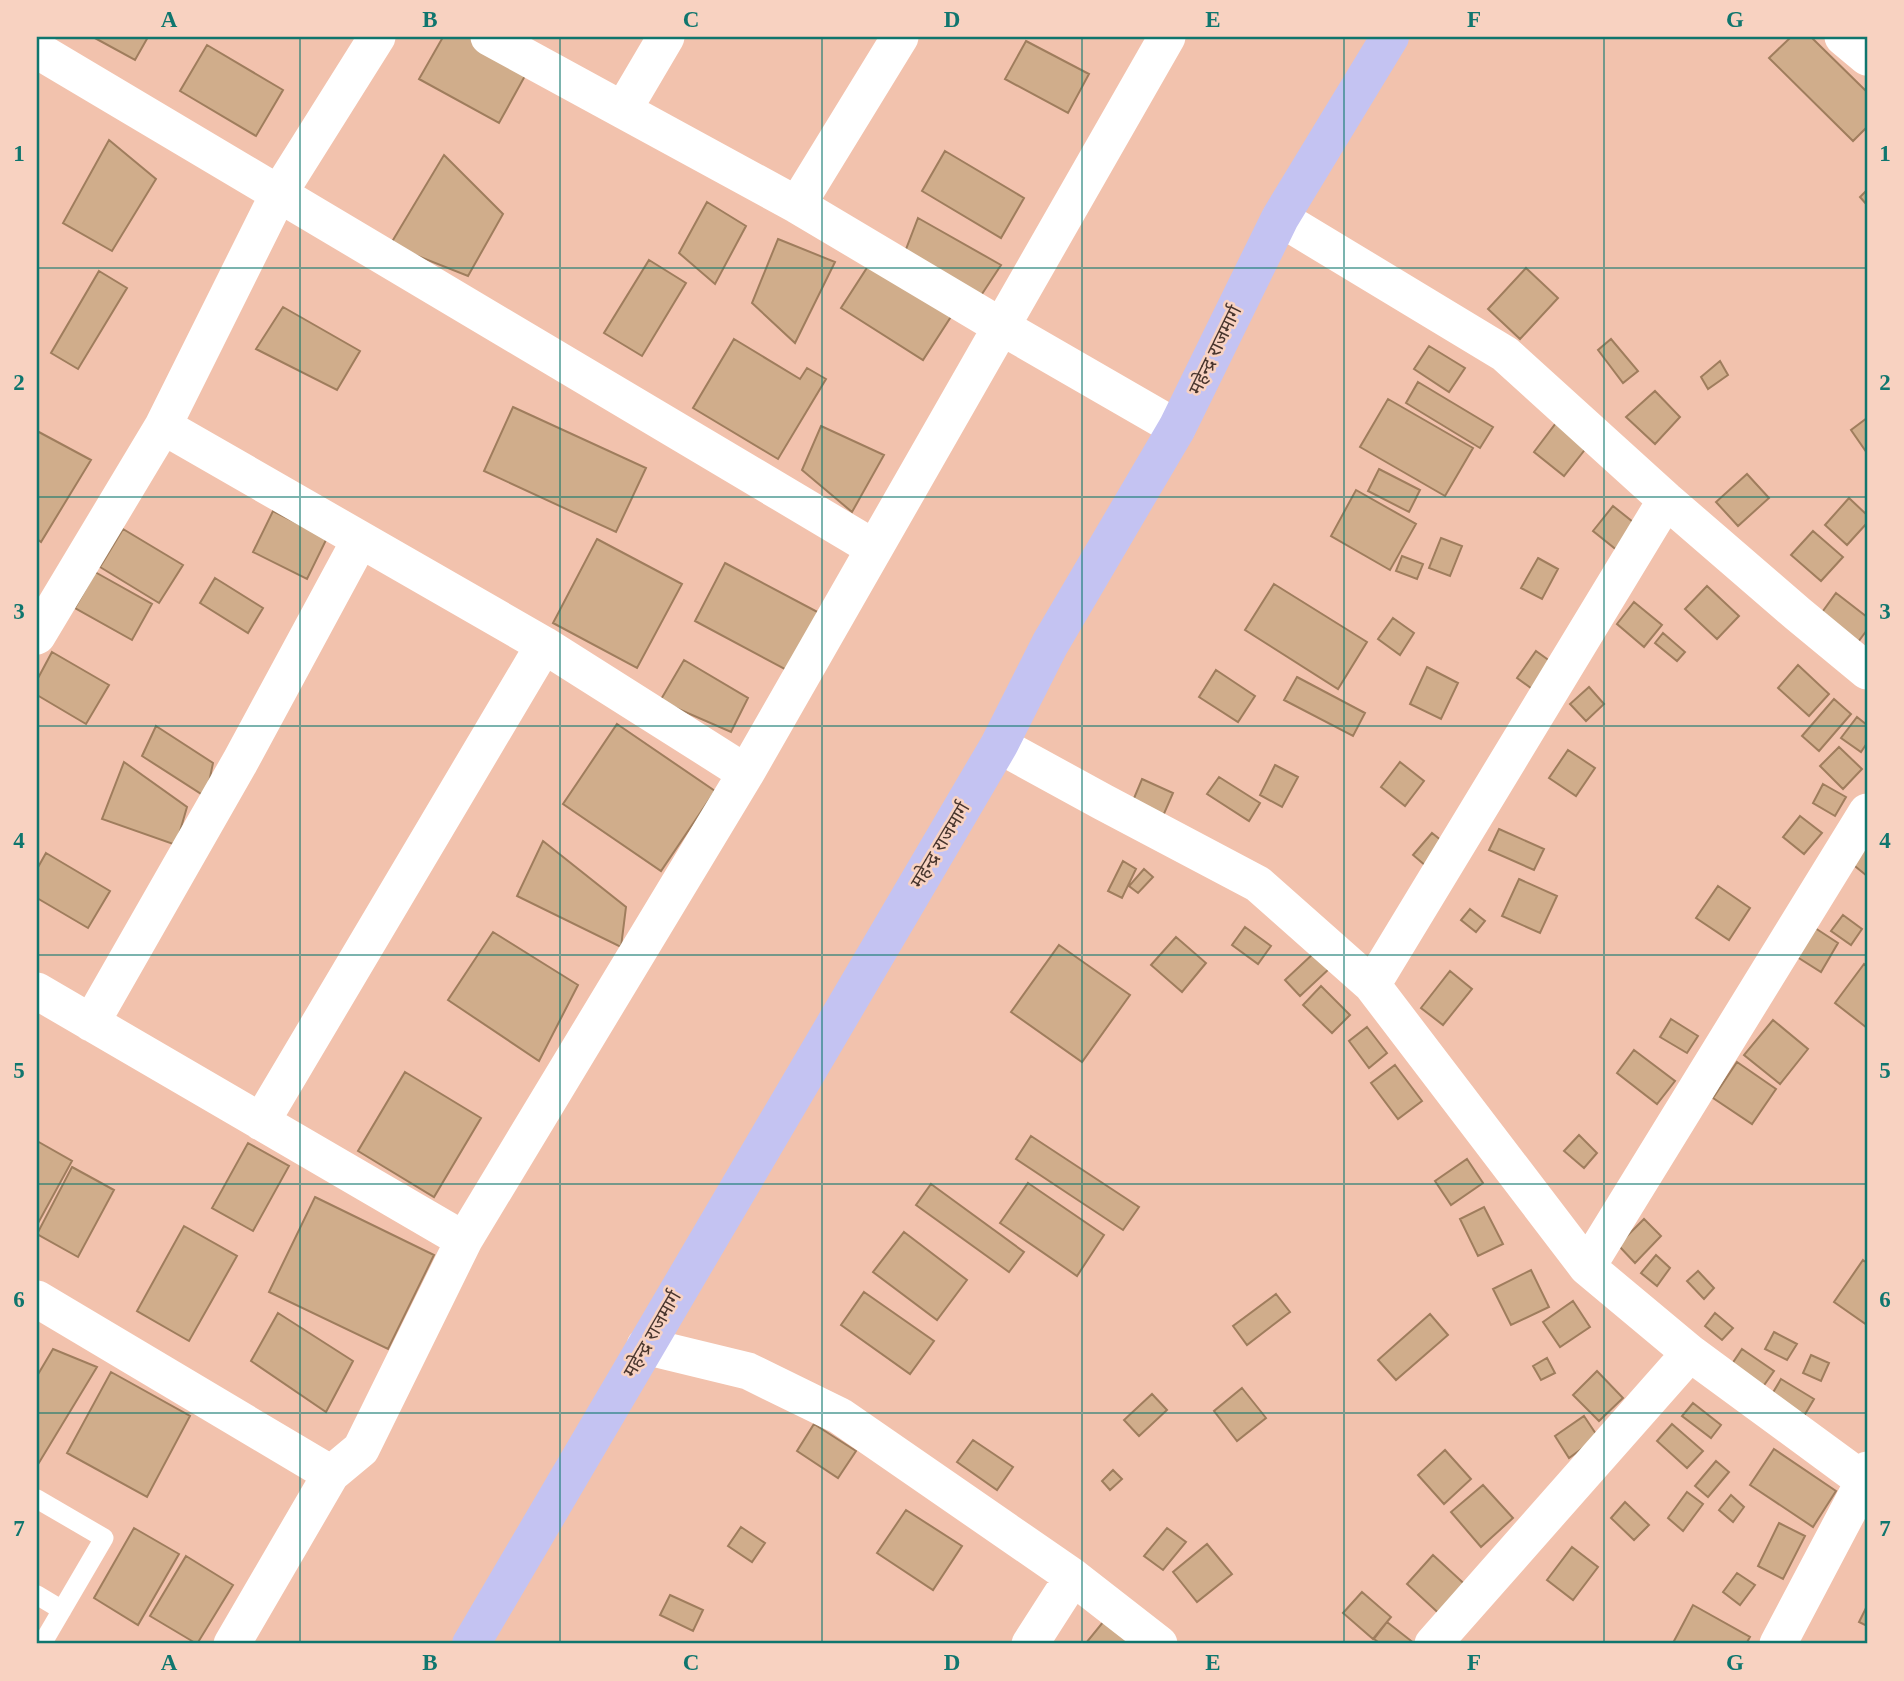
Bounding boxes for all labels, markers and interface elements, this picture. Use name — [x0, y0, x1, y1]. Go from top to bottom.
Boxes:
text: A — [161, 7, 178, 32]
text: B — [422, 7, 438, 32]
text: C — [683, 7, 699, 32]
text: D — [944, 7, 960, 32]
text: E — [1205, 7, 1221, 32]
text: F — [1467, 7, 1481, 32]
text: G — [1726, 7, 1744, 32]
text: 1 — [13, 141, 25, 166]
text: 1 — [1879, 141, 1891, 166]
street label: महेन्द्र राजमार्ग — [1184, 301, 1246, 398]
text: 2 — [13, 370, 25, 395]
text: 2 — [1879, 370, 1891, 395]
text: 3 — [13, 599, 25, 624]
text: 3 — [1879, 599, 1891, 624]
street label: महेन्द्र राजमार्ग — [905, 797, 974, 892]
text: 4 — [13, 828, 25, 853]
text: 4 — [1879, 828, 1891, 853]
text: 5 — [13, 1058, 25, 1083]
text: 5 — [1879, 1058, 1891, 1083]
street label: महेन्द्र राजमार्ग — [618, 1286, 686, 1381]
text: 6 — [13, 1287, 25, 1312]
text: 6 — [1879, 1287, 1891, 1312]
text: 7 — [13, 1516, 25, 1541]
text: 7 — [1879, 1516, 1891, 1541]
text: A — [161, 1650, 178, 1675]
text: B — [422, 1650, 438, 1675]
text: C — [683, 1650, 699, 1675]
text: D — [944, 1650, 960, 1675]
text: E — [1205, 1650, 1221, 1675]
text: F — [1467, 1650, 1481, 1675]
text: G — [1726, 1650, 1744, 1675]

